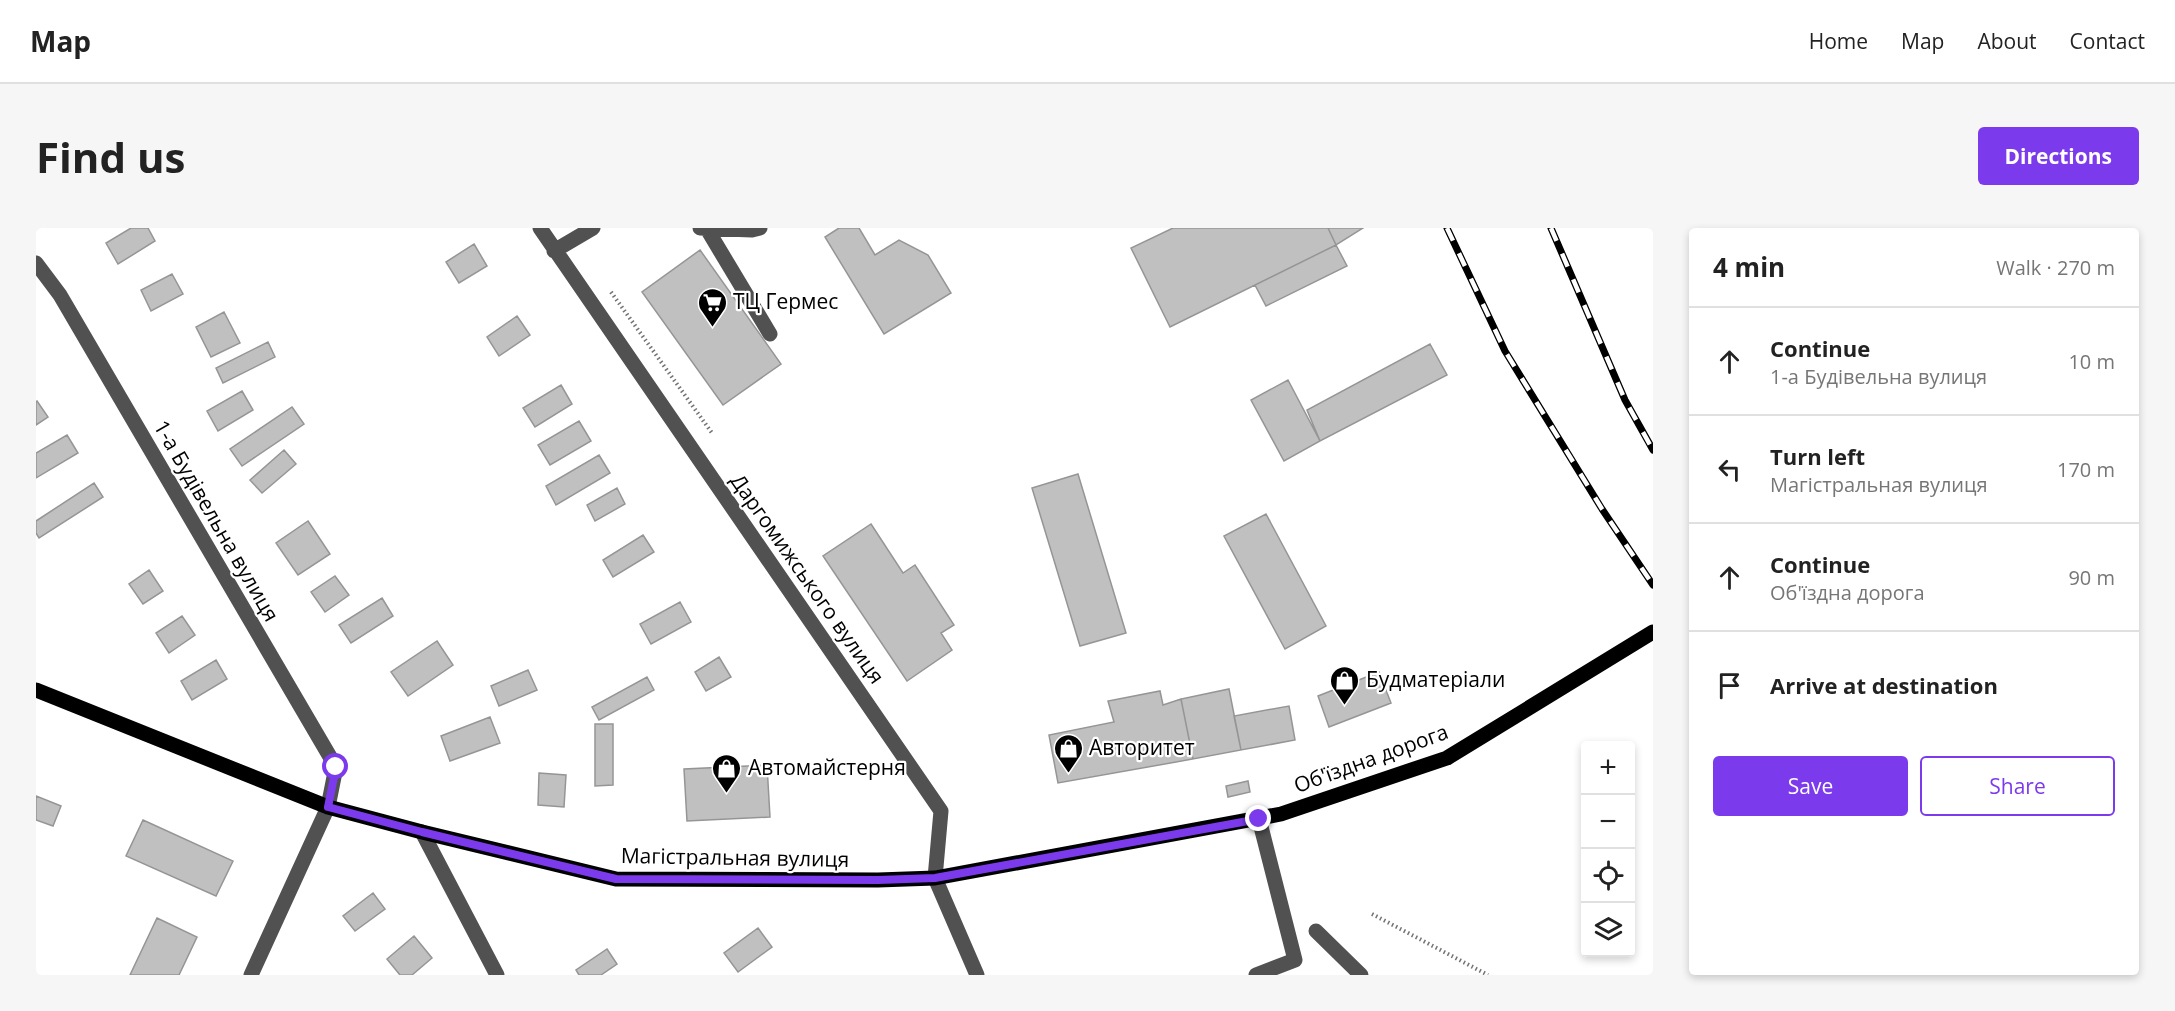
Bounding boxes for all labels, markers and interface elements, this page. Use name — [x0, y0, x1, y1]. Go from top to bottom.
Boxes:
text: Map — [30, 22, 91, 60]
text: Home — [1809, 27, 1868, 55]
text: Map — [1901, 27, 1944, 55]
text: About — [1977, 27, 2037, 55]
text: Contact — [2070, 27, 2145, 55]
button: Directions — [1978, 127, 2139, 185]
text: Find us — [36, 128, 185, 185]
text: 4 min — [1713, 249, 1785, 285]
text: Walk · 270 m — [1996, 254, 2115, 281]
supermarket icon: ТЦ Гермес — [696, 286, 728, 328]
place label: ТЦ Гермес — [733, 287, 838, 315]
text: Continue — [1770, 333, 1870, 363]
icon: ahead — [1713, 345, 1746, 378]
text: 10 m — [2068, 348, 2115, 375]
text: 1-а Будівельна вулиця — [1770, 363, 1987, 390]
street label: 1-а Будівельна вулиця — [148, 415, 286, 626]
text: Turn left — [1770, 441, 1865, 471]
icon: left — [1713, 453, 1746, 486]
text: 170 m — [2057, 456, 2115, 483]
street label: Даргомижського вулиця — [724, 468, 891, 689]
text: Магістральная вулиця — [1770, 471, 1988, 498]
text: Continue — [1770, 549, 1870, 579]
icon: ahead — [1713, 561, 1746, 594]
text: 90 m — [2068, 564, 2115, 591]
text: Об'їздна дорога — [1770, 579, 1925, 606]
shop icon: Будматеріали — [1329, 664, 1361, 706]
place label: Будматеріали — [1366, 665, 1505, 693]
icon: arrive — [1713, 669, 1746, 702]
text: Arrive at destination — [1770, 670, 1998, 700]
street label: Об'їздна дорога — [1290, 717, 1452, 799]
shop icon: Авторитет — [1052, 732, 1084, 774]
place label: Авторитет — [1089, 733, 1195, 761]
map controls — [1581, 741, 1635, 957]
button: + — [1581, 741, 1635, 795]
shop icon: Автомайстерня — [711, 752, 743, 794]
route start — [322, 753, 348, 779]
place label: Автомайстерня — [748, 753, 906, 781]
button: Save — [1713, 756, 1908, 816]
button: Share — [1920, 756, 2115, 816]
button: − — [1581, 795, 1635, 849]
route end — [1245, 805, 1271, 831]
street label: Магістральная вулиця — [621, 841, 850, 873]
button: locate — [1581, 849, 1635, 903]
button: layers — [1581, 903, 1635, 957]

